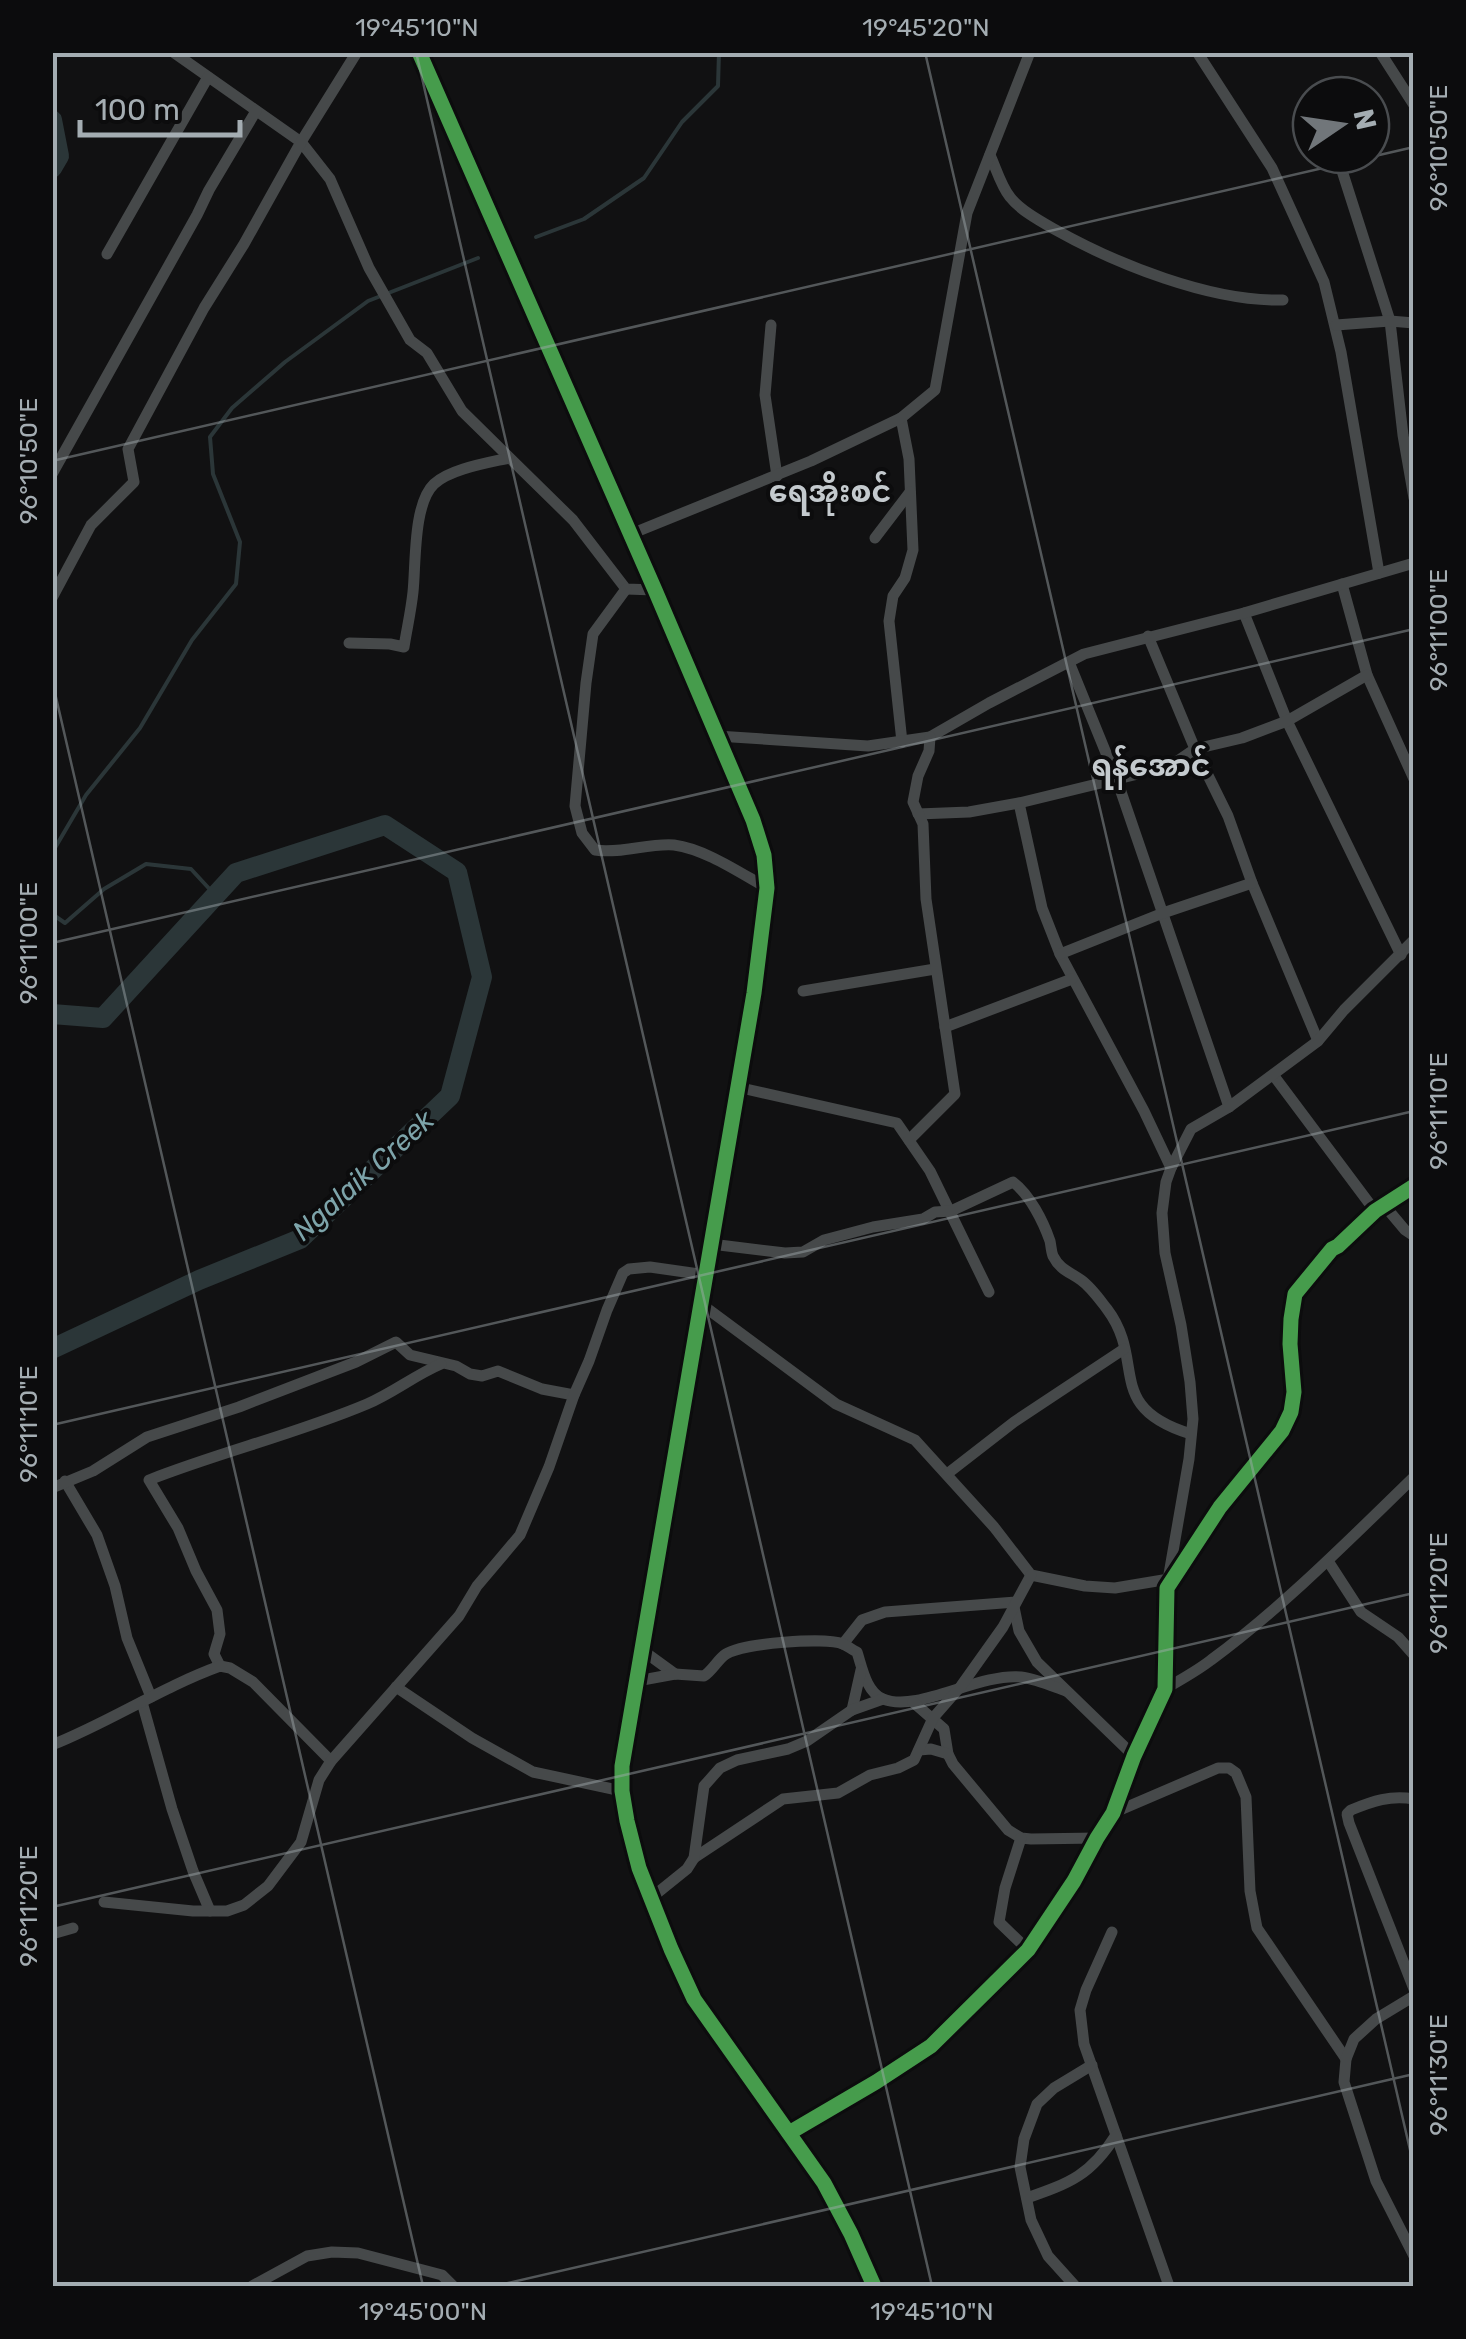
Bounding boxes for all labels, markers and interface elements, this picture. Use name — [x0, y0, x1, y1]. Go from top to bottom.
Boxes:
text: 19°45'10"N — [355, 13, 479, 42]
text: 19°45'20"N — [862, 13, 990, 42]
scale bar — [80, 75, 240, 137]
north arrow — [1291, 75, 1391, 175]
text: 96°10'50"E — [1424, 85, 1453, 211]
text: 100 m — [95, 92, 180, 128]
text: N — [1347, 106, 1383, 133]
text: 96°10'50"E — [14, 398, 43, 524]
district label: ရေအိုးစင် — [769, 471, 891, 516]
text: 96°11'00"E — [1424, 569, 1453, 691]
district label: ရန်အောင် — [1091, 745, 1211, 790]
text: 96°11'00"E — [14, 882, 43, 1004]
text: 96°11'10"E — [1424, 1052, 1453, 1170]
water label: Ngalaik Creek — [286, 1103, 441, 1247]
text: 96°11'10"E — [14, 1365, 43, 1483]
text: 96°11'20"E — [1424, 1532, 1453, 1654]
text: 96°11'20"E — [14, 1845, 43, 1967]
text: 96°11'30"E — [1424, 2014, 1453, 2136]
text: 19°45'00"N — [359, 2297, 487, 2326]
text: 19°45'10"N — [870, 2297, 994, 2326]

